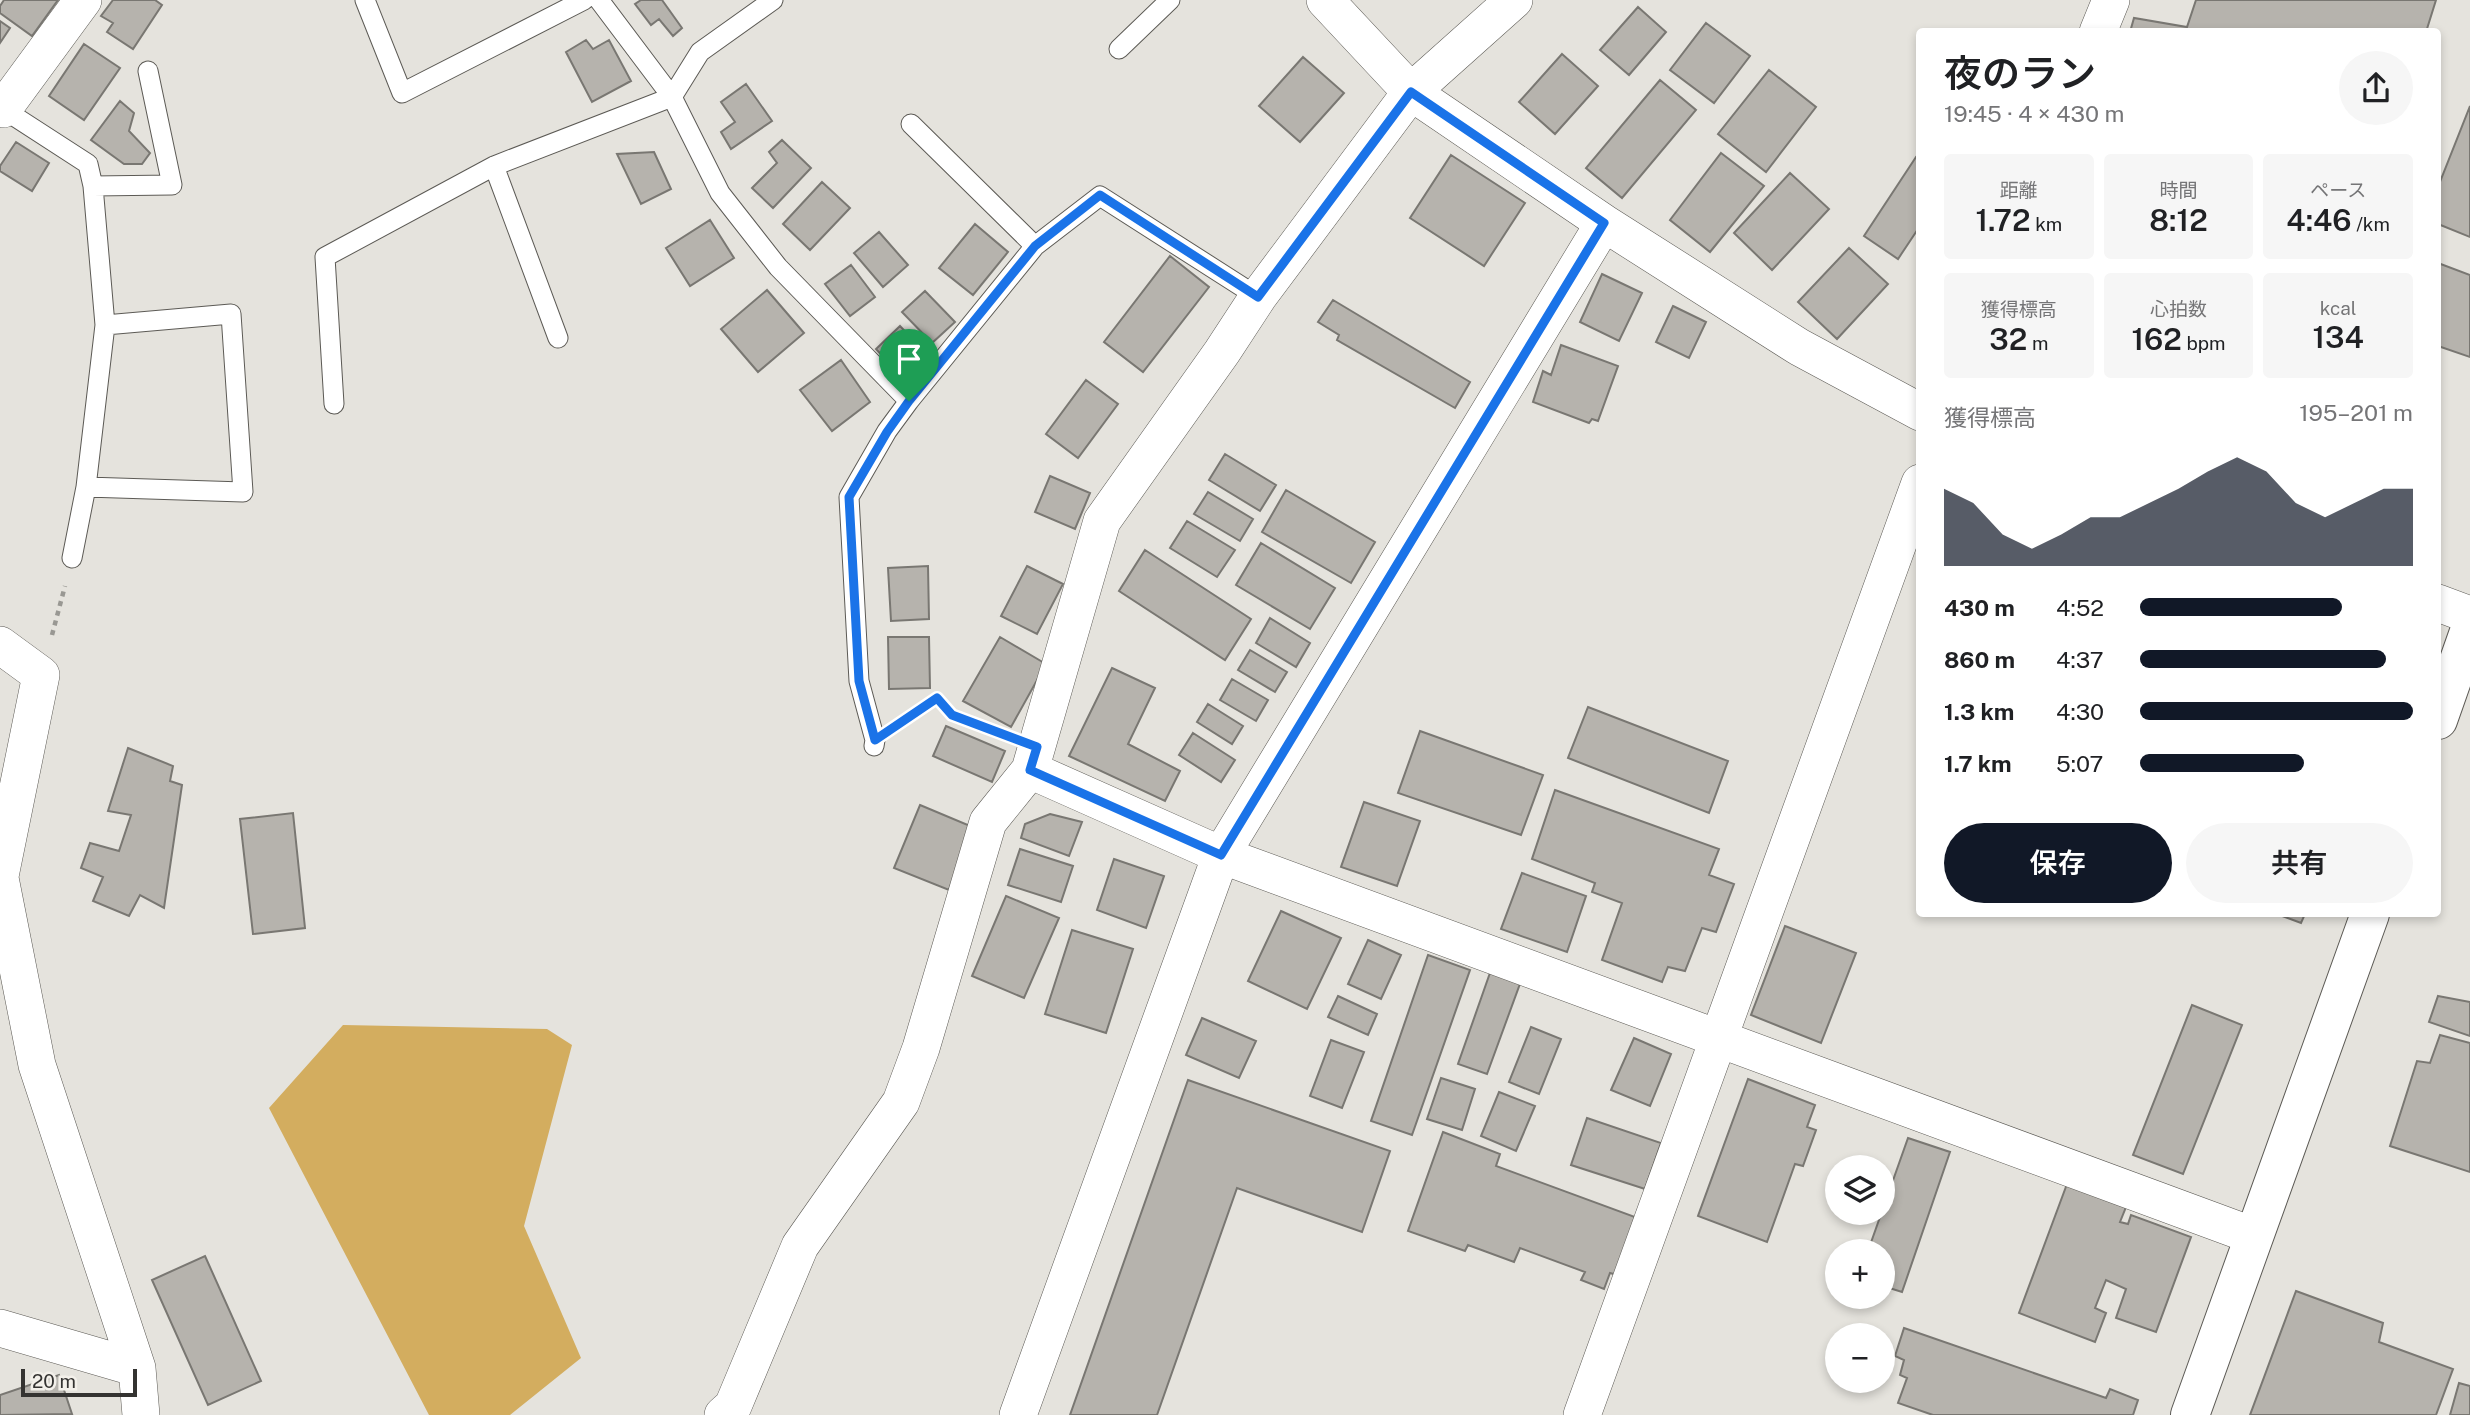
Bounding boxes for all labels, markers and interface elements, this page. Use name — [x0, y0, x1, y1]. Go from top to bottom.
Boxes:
text: 夜のラン — [1944, 51, 2096, 96]
button: share — [2339, 51, 2413, 125]
text: 19:45 · 4 × 430 m — [1944, 100, 2124, 127]
text: 距離 — [2000, 179, 2038, 201]
text: 時間 — [2159, 179, 2198, 201]
text: ペース — [2310, 179, 2366, 201]
text: 1.72 — [1975, 202, 2031, 238]
text: 8:12 — [2149, 202, 2208, 238]
text: 4:46 — [2286, 202, 2352, 238]
text: km — [2031, 213, 2062, 235]
text: /km — [2352, 213, 2390, 235]
text: kcal — [2320, 297, 2357, 319]
text: 獲得標高 — [1981, 298, 2057, 320]
text: 心拍数 — [2150, 298, 2207, 320]
text: 134 — [2313, 319, 2364, 355]
text: 32 — [1989, 321, 2027, 357]
text: 162 — [2131, 321, 2182, 357]
pin — [879, 329, 939, 401]
text: m — [2027, 332, 2048, 354]
text: bpm — [2182, 332, 2226, 354]
icon: arrive — [890, 340, 928, 378]
text: 195–201 m — [2299, 399, 2413, 426]
text: 獲得標高 — [1944, 404, 2036, 431]
text: 430 m — [1944, 594, 2015, 621]
text: 4:52 — [2056, 594, 2104, 621]
text: 860 m — [1944, 646, 2015, 673]
text: 4:37 — [2056, 646, 2104, 673]
text: 1.3 km — [1944, 698, 2014, 725]
text: 4:30 — [2056, 698, 2104, 725]
text: 1.7 km — [1944, 750, 2012, 777]
text: 5:07 — [2056, 750, 2103, 777]
button: 保存 — [1944, 823, 2172, 903]
button: 共有 — [2186, 823, 2413, 903]
map controls — [1825, 1155, 1895, 1393]
button: layers — [1825, 1155, 1895, 1225]
button: + — [1825, 1239, 1895, 1309]
button: − — [1825, 1323, 1895, 1393]
scale bar — [21, 1366, 136, 1398]
text: 20 m — [32, 1370, 76, 1392]

